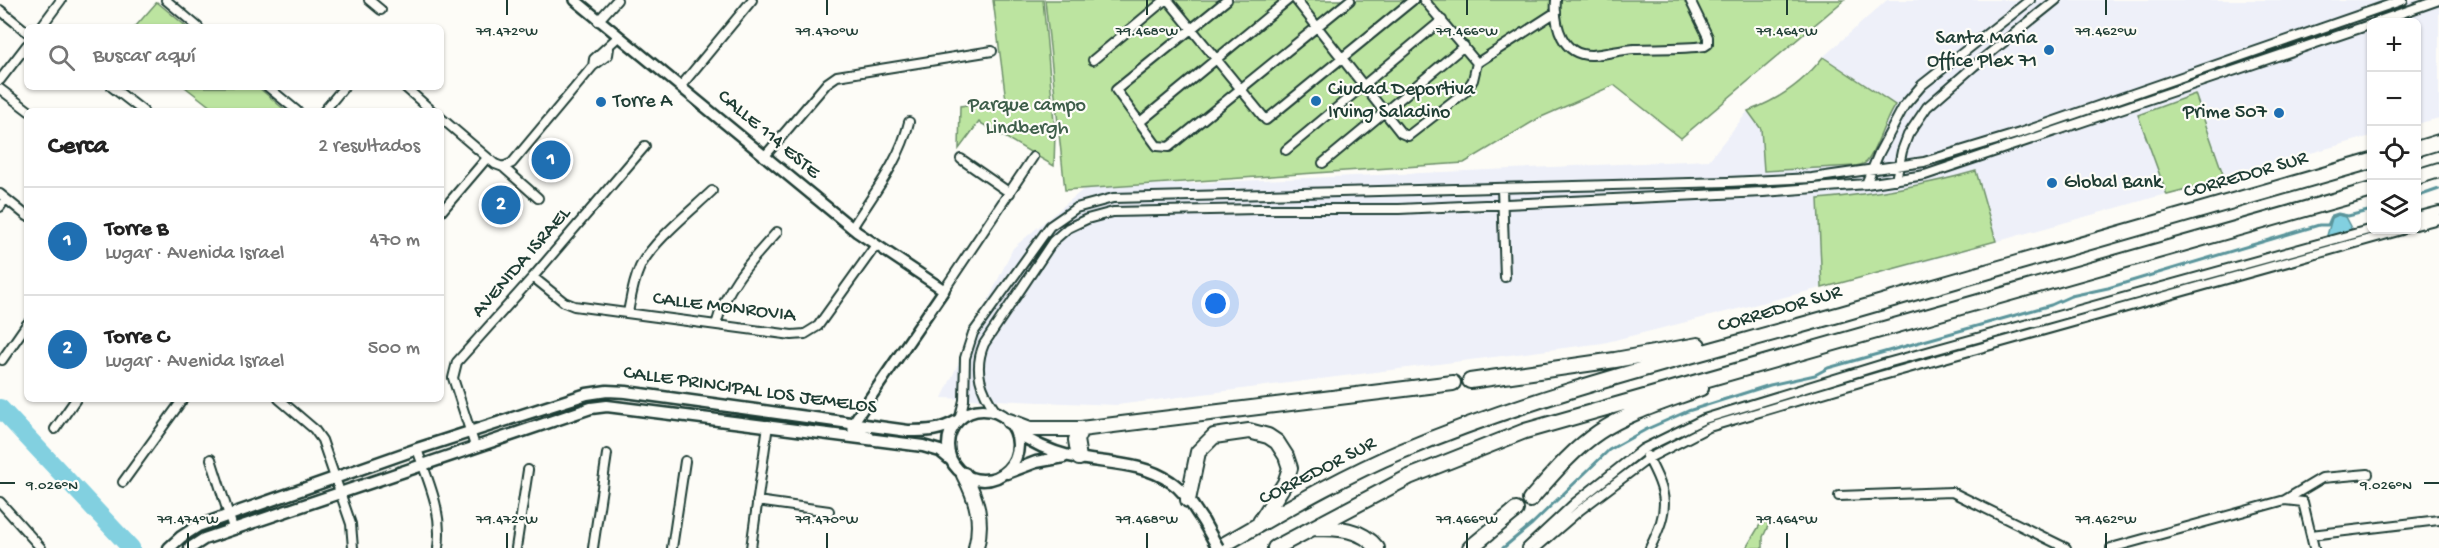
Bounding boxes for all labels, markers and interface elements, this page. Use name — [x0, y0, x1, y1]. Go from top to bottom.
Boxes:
map controls — [2367, 18, 2421, 234]
button: + — [2367, 18, 2421, 72]
text: 79.472°W — [475, 23, 538, 41]
text: 79.470°W — [795, 23, 859, 41]
text: 79.468°W — [1115, 23, 1178, 41]
text: 79.466°W — [1435, 23, 1498, 41]
text: 79.464°W — [1755, 23, 1818, 41]
text: 79.462°W — [2074, 23, 2137, 41]
search box — [24, 24, 444, 90]
place label: Santa Maria Office Plex 71 — [1927, 28, 2038, 74]
icon: search — [45, 41, 78, 74]
marker: Santa Maria Office Plex 71 — [2042, 43, 2056, 57]
text: Buscar aquí — [93, 44, 196, 70]
button: − — [2367, 72, 2421, 126]
place label: Ciudad Deportiva Irving Saladino — [1328, 79, 1476, 125]
street label: CALLE 114 ESTE — [712, 85, 825, 186]
place label: Torre A — [612, 91, 673, 114]
marker: Ciudad Deportiva Irving Saladino — [1309, 94, 1323, 108]
marker: Torre A — [594, 95, 608, 109]
park label: Parque campo Lindbergh — [967, 95, 1086, 141]
place label: Prime 507 — [2182, 102, 2268, 125]
marker: Prime 507 — [2272, 106, 2286, 120]
button: locate — [2367, 126, 2421, 180]
text: Cerca — [48, 132, 108, 163]
text: 2 resultados — [318, 136, 420, 159]
pin: 1 — [532, 138, 570, 182]
street label: CORREDOR SUR — [2181, 147, 2312, 205]
place label: Global Bank — [2064, 172, 2164, 195]
marker: Global Bank — [2045, 176, 2059, 190]
button: layers — [2367, 180, 2421, 234]
pin: 2 — [482, 182, 520, 228]
street label: AVENIDA ISRAEL — [468, 203, 577, 323]
text: Torre B — [105, 217, 168, 243]
text: 1 — [63, 230, 72, 253]
text: 470 m — [370, 230, 420, 253]
text: Lugar · Avenida Israel — [105, 243, 284, 266]
street label: CORREDOR SUR — [1715, 281, 1846, 339]
street label: CALLE MONROVIA — [651, 288, 798, 328]
your location — [1201, 289, 1230, 318]
text: Torre C — [105, 325, 169, 351]
text: 2 — [63, 338, 72, 361]
text: 500 m — [368, 338, 420, 361]
text: Lugar · Avenida Israel — [105, 351, 284, 374]
street label: CALLE PRINCIPAL LOS JEMELOS — [622, 362, 879, 420]
street label: CORREDOR SUR — [1256, 432, 1382, 511]
text: 9.026°N — [25, 477, 78, 495]
text: 9.026°N — [2359, 477, 2412, 495]
text: 79.474°W — [156, 511, 219, 529]
text: 79.472°W — [475, 511, 538, 529]
text: 79.470°W — [795, 511, 859, 529]
text: 79.468°W — [1115, 511, 1178, 529]
text: 79.466°W — [1435, 511, 1498, 529]
text: 79.464°W — [1755, 511, 1818, 529]
text: 79.462°W — [2074, 511, 2137, 529]

